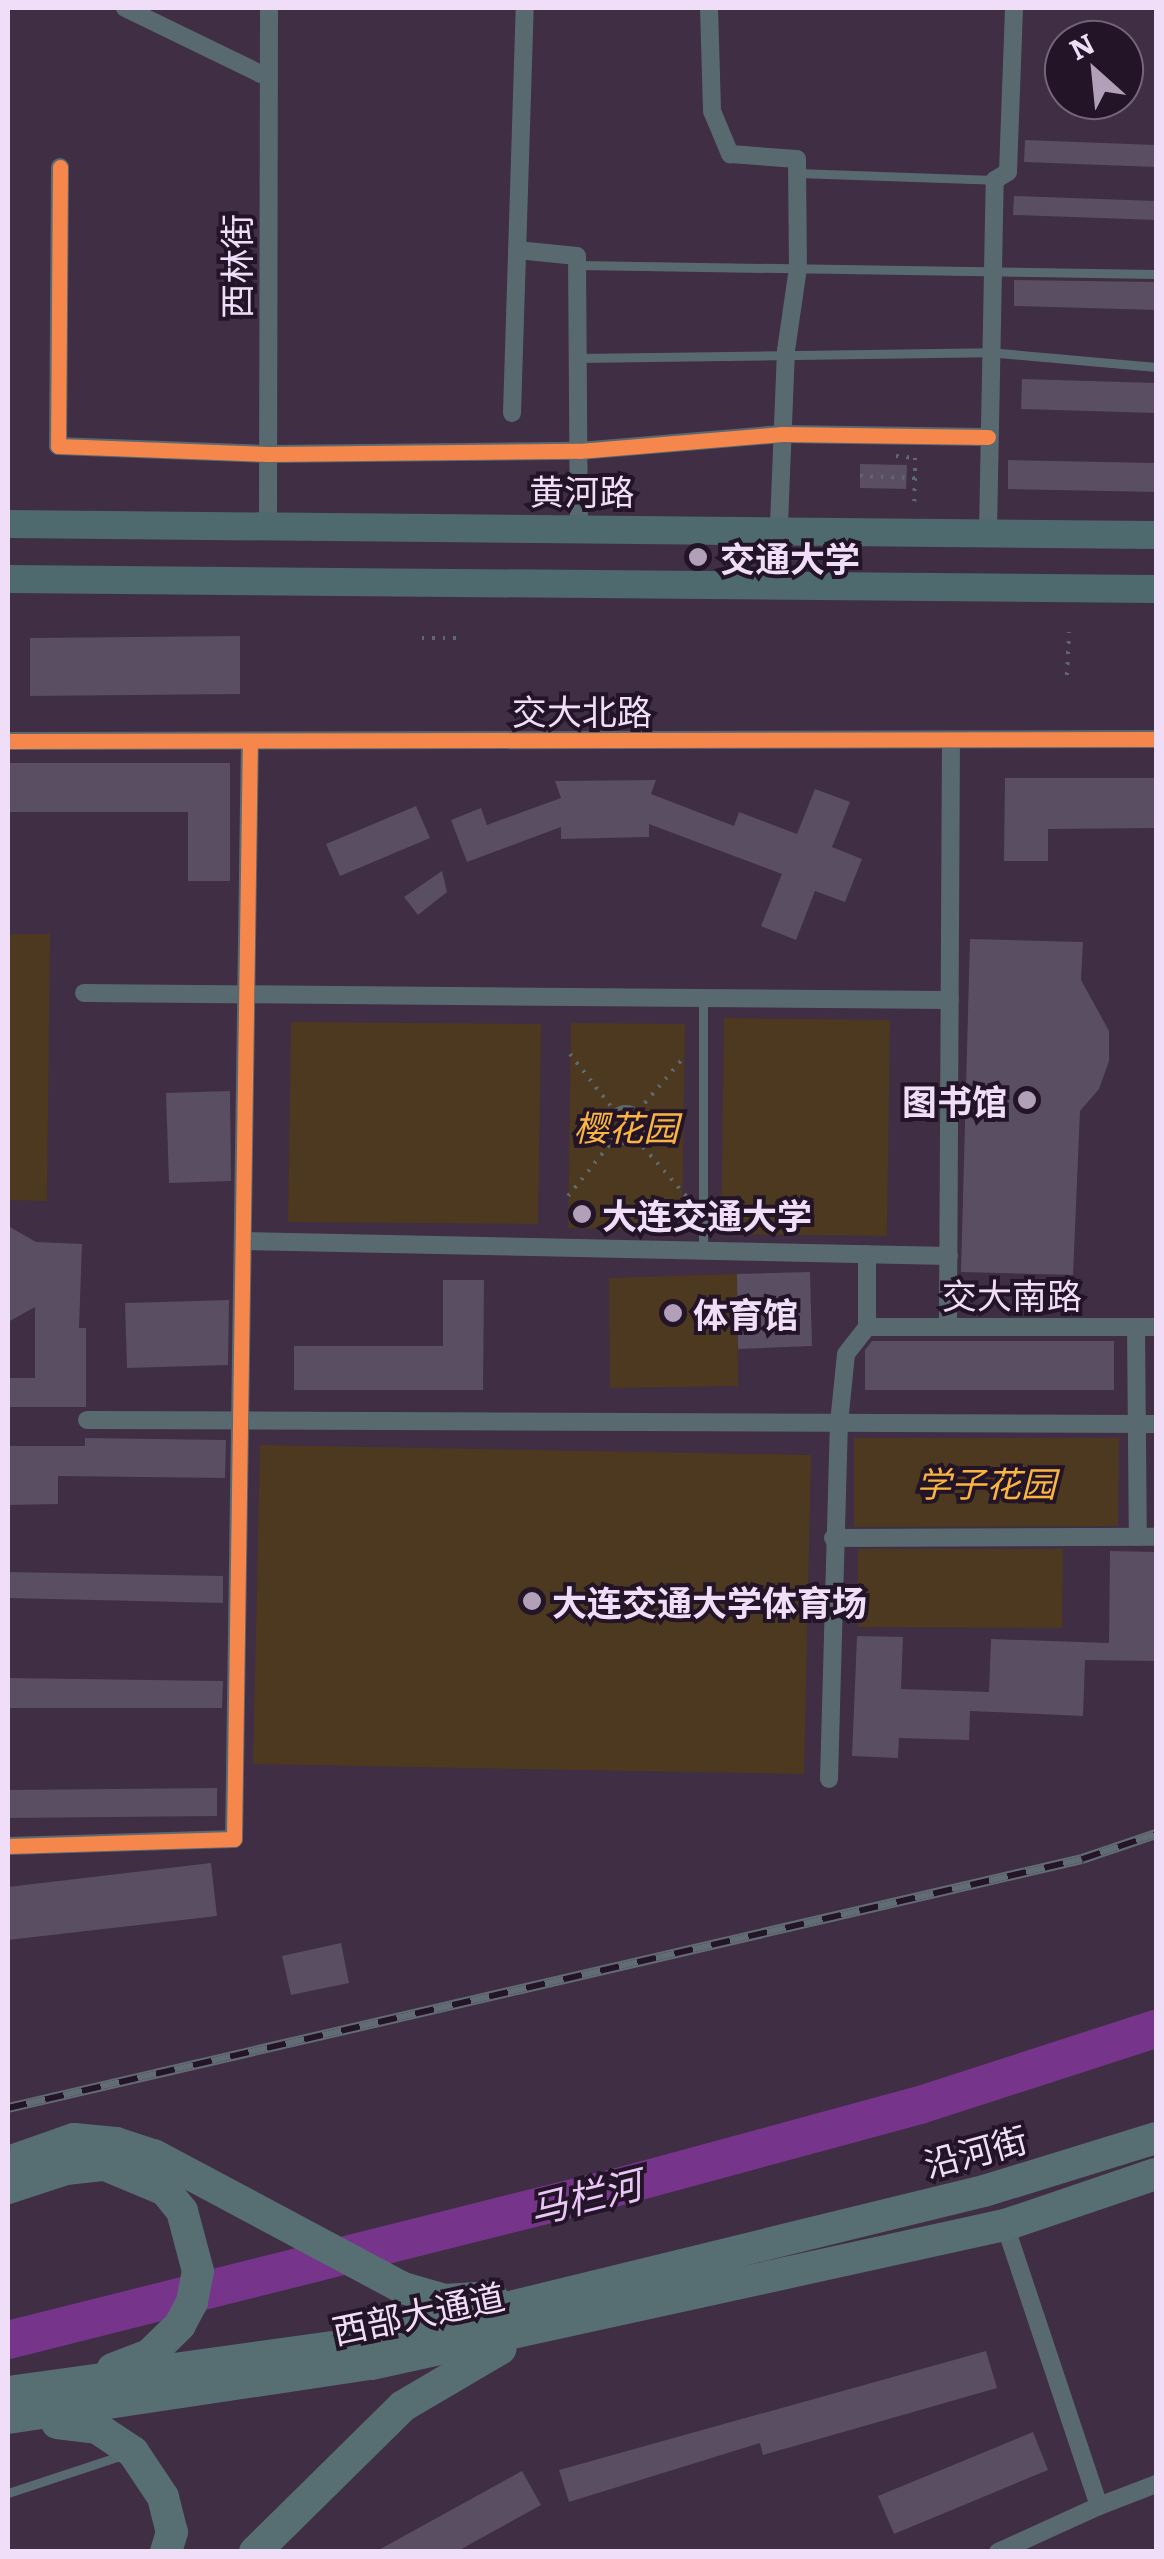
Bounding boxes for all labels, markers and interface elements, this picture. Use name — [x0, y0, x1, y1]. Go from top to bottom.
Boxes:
north arrow — [1044, 20, 1144, 120]
text: N — [1061, 21, 1101, 69]
street label: 西林街 — [214, 214, 256, 318]
street label: 黄河路 — [530, 469, 634, 511]
place label: 交通大学 — [720, 536, 860, 578]
marker: 交通大学 — [685, 544, 711, 570]
street label: 交大北路 — [512, 689, 652, 731]
place label: 图书馆 — [902, 1079, 1007, 1121]
marker: 图书馆 — [1016, 1089, 1038, 1111]
park label: 樱花园 — [574, 1105, 678, 1147]
place label: 大连交通大学 — [602, 1193, 812, 1235]
marker: 大连交通大学 — [571, 1203, 593, 1225]
street label: 交大南路 — [942, 1273, 1082, 1315]
place label: 体育馆 — [693, 1292, 798, 1334]
marker: 体育馆 — [662, 1302, 684, 1324]
park label: 学子花园 — [916, 1461, 1056, 1503]
place label: 大连交通大学体育场 — [552, 1580, 867, 1622]
marker: 大连交通大学体育场 — [521, 1590, 543, 1612]
street label: 沿河街 — [919, 2116, 1031, 2184]
water label: 马栏河 — [524, 2159, 646, 2231]
street label: 西部大通道 — [328, 2273, 508, 2351]

